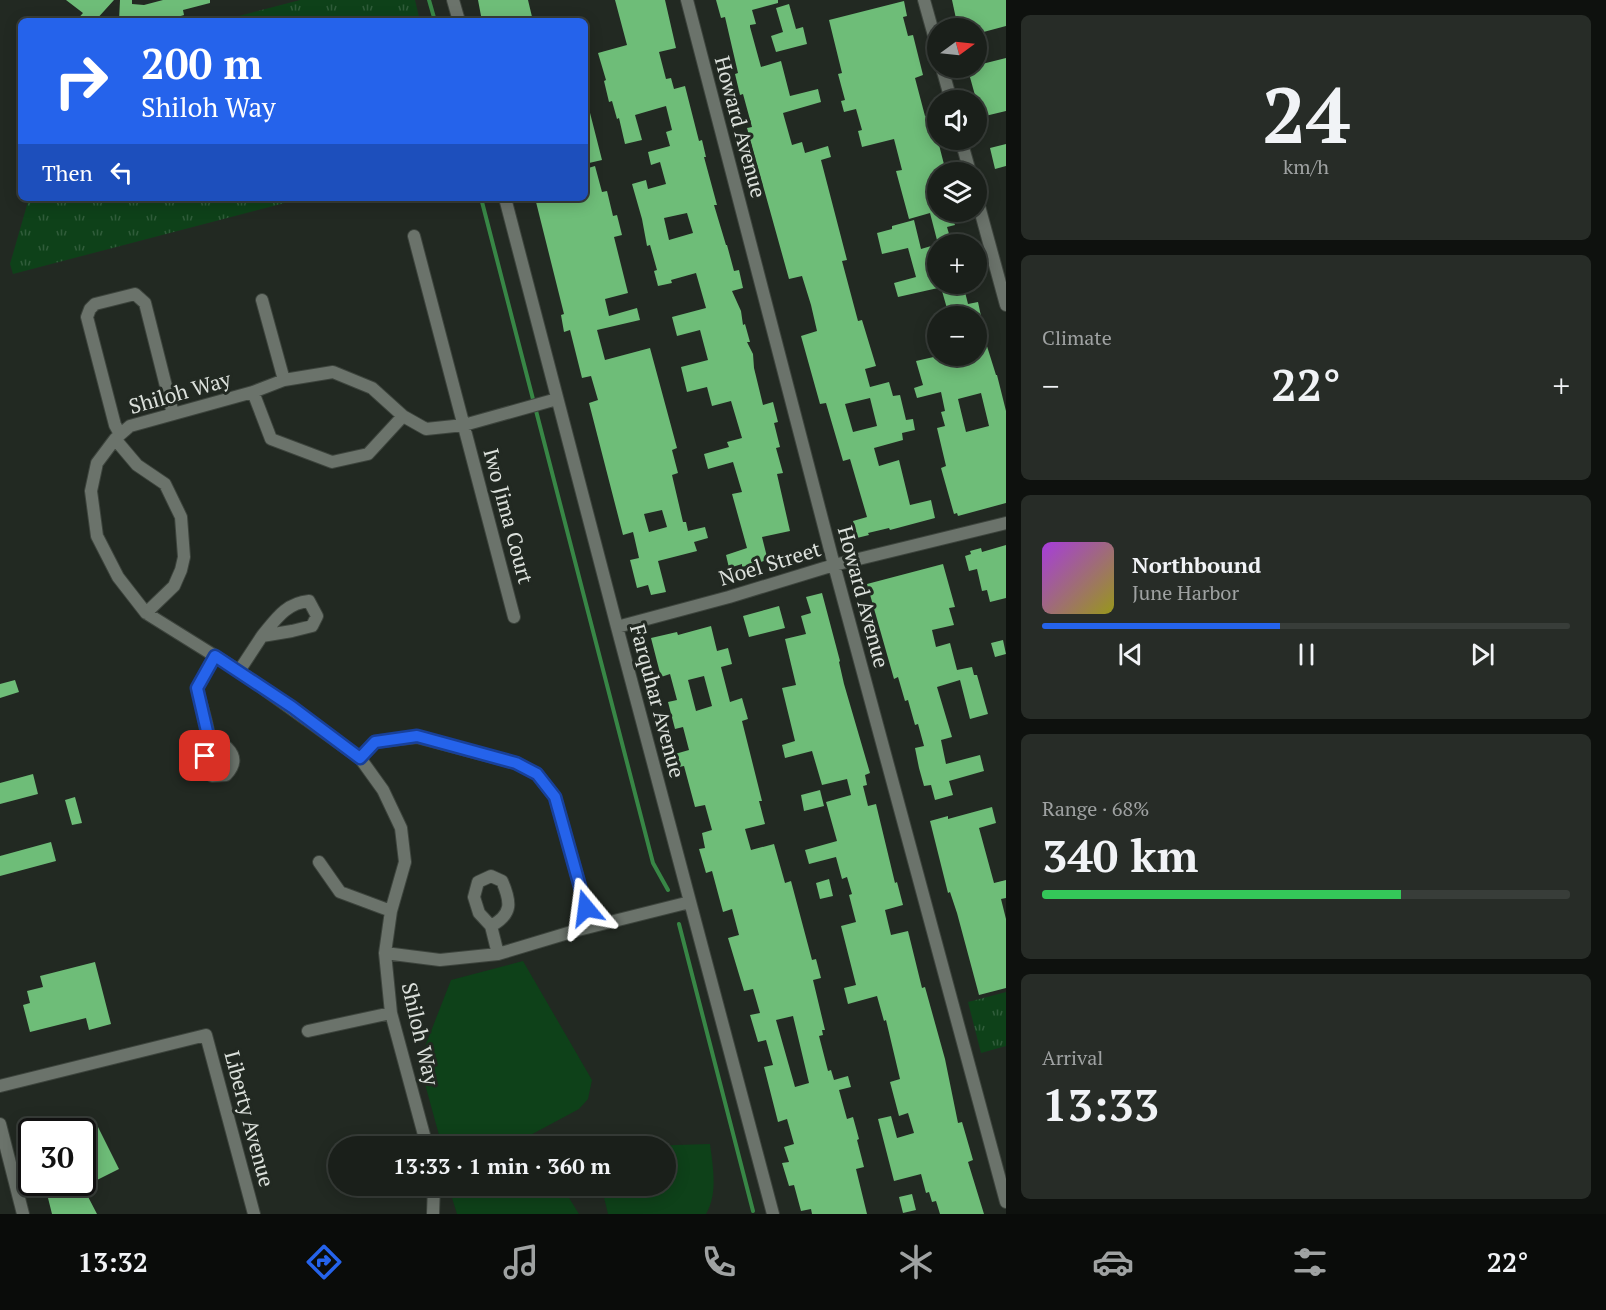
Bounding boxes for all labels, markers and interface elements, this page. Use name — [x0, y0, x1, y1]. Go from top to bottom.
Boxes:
north arrow — [927, 18, 987, 78]
map controls — [927, 18, 987, 366]
text: 200 m — [141, 35, 262, 91]
icon: right — [42, 42, 120, 120]
street label: Howard Avenue — [709, 53, 773, 201]
text: 24 — [1262, 62, 1350, 165]
text: Shiloh Way — [141, 89, 276, 125]
button: sound — [927, 90, 987, 150]
text: km/h — [1283, 153, 1329, 180]
icon: left — [105, 156, 138, 189]
text: Then — [42, 158, 93, 187]
button: layers — [927, 162, 987, 222]
button: + — [927, 234, 987, 294]
button: − — [927, 306, 987, 366]
text: Climate — [1042, 324, 1112, 351]
text: 22° — [1271, 354, 1341, 414]
street label: Shiloh Way — [126, 364, 234, 420]
text: − — [1042, 364, 1060, 407]
text: + — [1552, 364, 1570, 407]
street label: Iwo Jima Court — [477, 445, 541, 587]
street label: Howard Avenue — [832, 523, 896, 671]
street label: Noel Street — [715, 534, 824, 592]
text: Northbound — [1132, 550, 1261, 579]
text: June Harbor — [1132, 579, 1239, 606]
street label: Farquhar Avenue — [624, 621, 692, 781]
icon: previous — [1114, 638, 1147, 671]
icon: pause — [1290, 638, 1323, 671]
icon: next — [1466, 638, 1499, 671]
pin — [179, 730, 230, 781]
icon: arrive — [188, 739, 221, 772]
text: Range · 68% — [1042, 795, 1149, 822]
text: 340 km — [1042, 825, 1198, 885]
position arrow — [554, 876, 618, 940]
street label: Shiloh Way — [396, 980, 446, 1088]
text: Arrival — [1042, 1044, 1103, 1071]
street label: Liberty Avenue — [218, 1048, 282, 1190]
text: 13:33 — [1042, 1074, 1159, 1134]
speed limit sign: 30 — [18, 1118, 96, 1196]
text: 13:33 · 1 min · 360 m — [393, 1151, 611, 1180]
icon: directions — [303, 1241, 345, 1283]
icon: music — [500, 1241, 542, 1283]
icon: phone — [698, 1241, 740, 1283]
icon: climate — [895, 1241, 937, 1283]
icon: car — [1092, 1241, 1134, 1283]
icon: filters — [1289, 1241, 1331, 1283]
text: 13:32 — [78, 1244, 148, 1280]
text: 22° — [1487, 1244, 1528, 1280]

